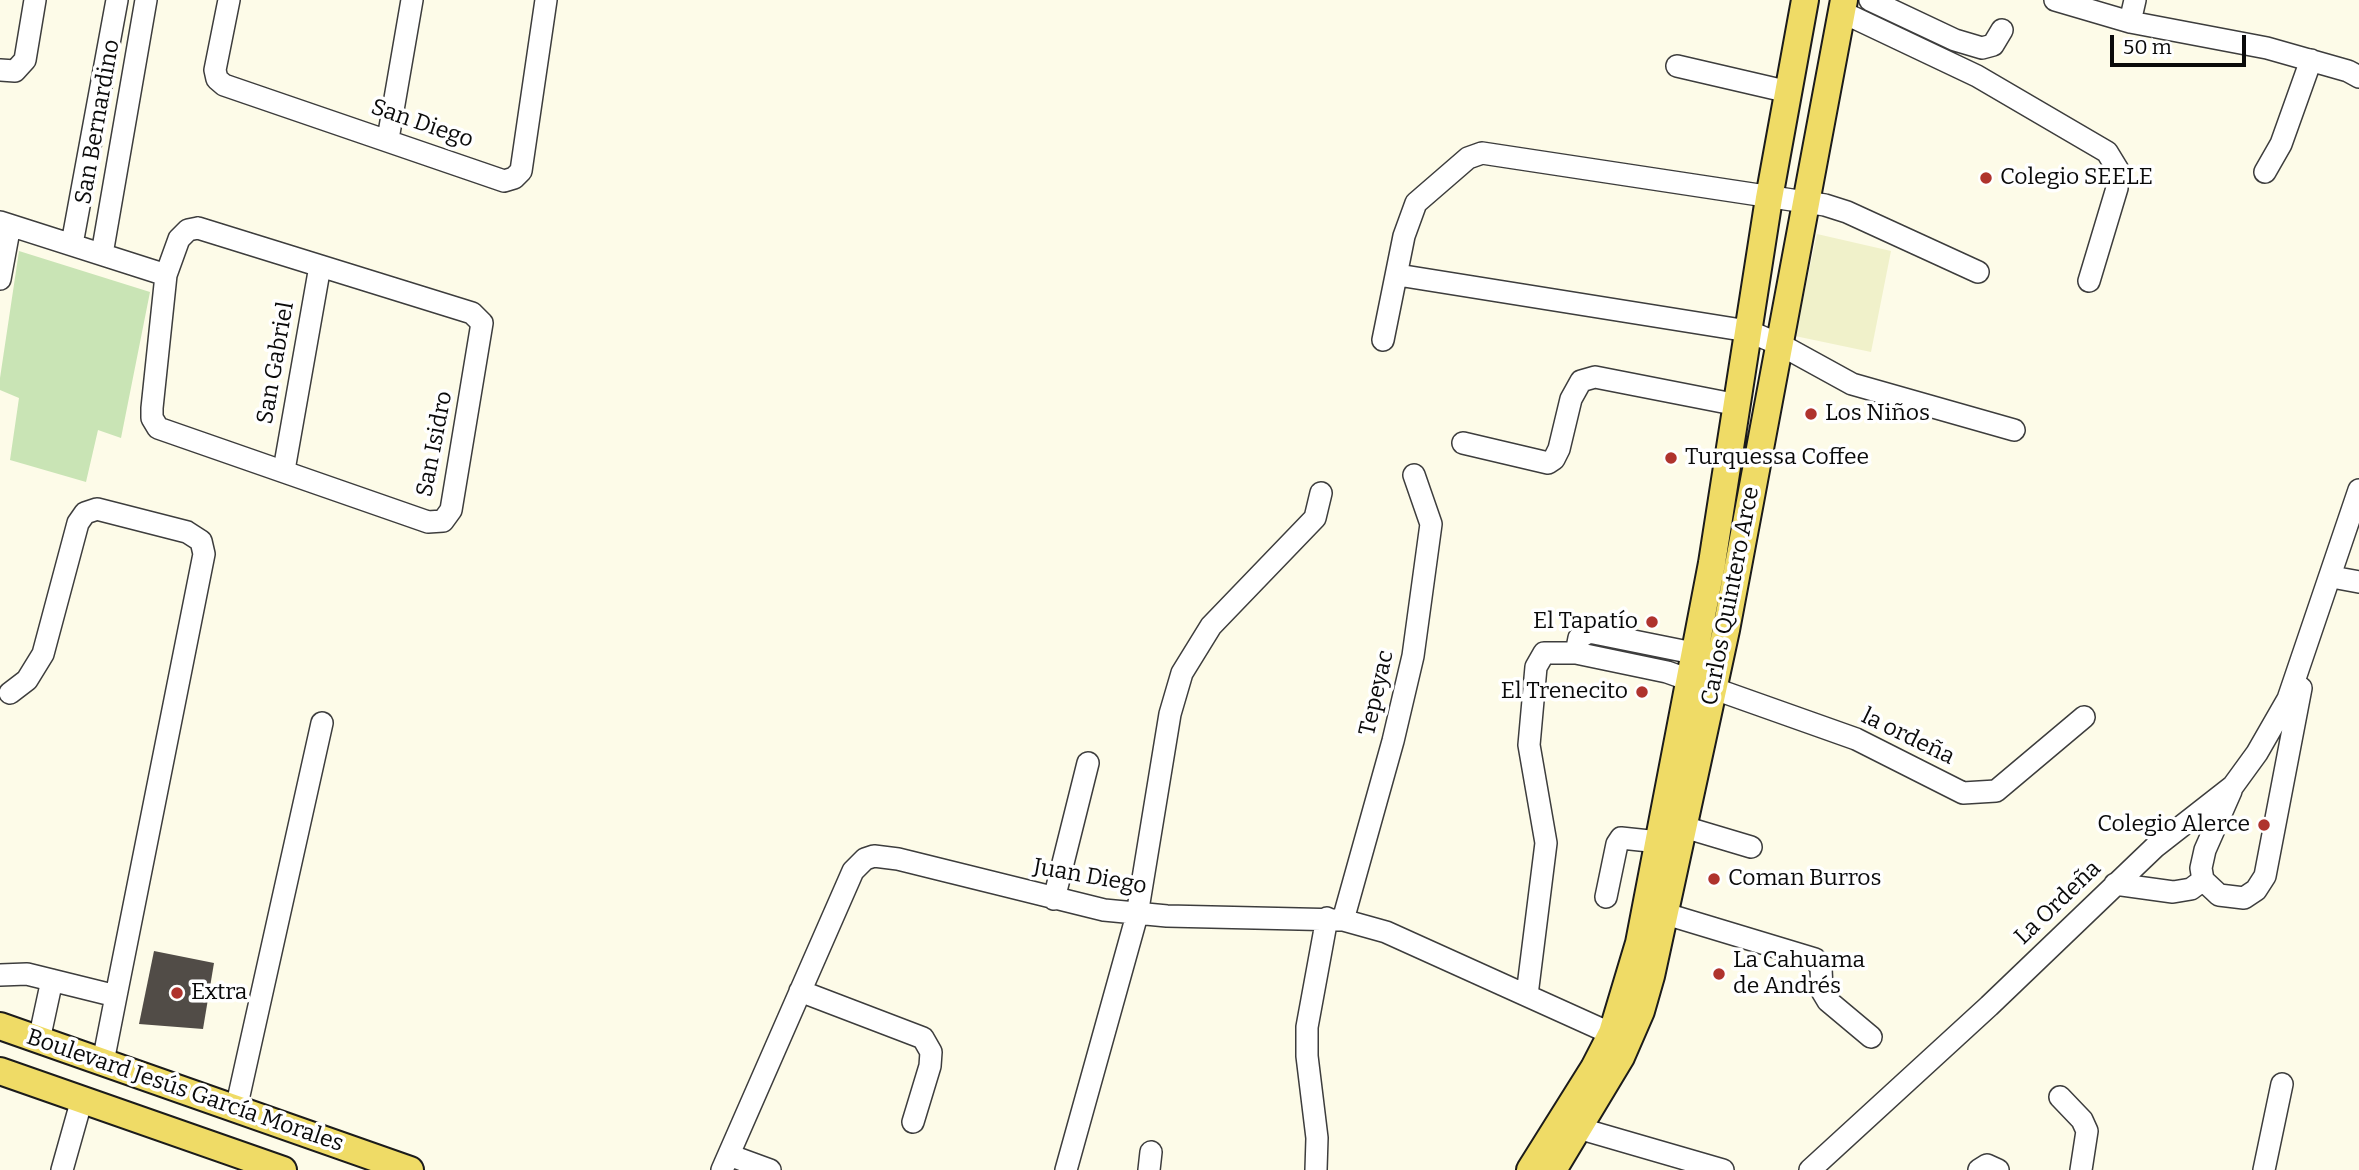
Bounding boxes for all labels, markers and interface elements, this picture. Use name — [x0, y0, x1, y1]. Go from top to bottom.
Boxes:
scale bar — [2114, 21, 2250, 65]
text: 50 m — [2123, 34, 2172, 60]
street label: San Bernardino — [70, 37, 126, 207]
street label: San Diego — [367, 94, 477, 154]
place label: Colegio SEELE — [2000, 164, 2153, 192]
marker: Colegio SEELE — [1978, 170, 1994, 186]
street label: San Gabriel — [252, 300, 300, 426]
street label: San Isidro — [411, 389, 459, 499]
place label: Los Niños — [1825, 400, 1930, 428]
marker: Los Niños — [1803, 406, 1819, 422]
place label: Turquessa Coffee — [1685, 444, 1869, 472]
marker: Turquessa Coffee — [1663, 450, 1679, 466]
street label: Carlos Quintero Arce — [1696, 484, 1766, 708]
place label: El Tapatío — [1533, 608, 1638, 636]
marker: El Tapatío — [1644, 614, 1660, 630]
street label: Tepeyac — [1354, 648, 1400, 738]
place label: El Trenecito — [1501, 678, 1628, 706]
marker: El Trenecito — [1634, 684, 1650, 700]
street label: la ordeña — [1857, 703, 1959, 771]
place label: Colegio Alerce — [2097, 811, 2250, 839]
marker: Colegio Alerce — [2256, 817, 2272, 833]
street label: Juan Diego — [1031, 853, 1149, 901]
street label: La Ordeña — [2009, 855, 2107, 951]
place label: Coman Burros — [1728, 865, 1882, 893]
marker: Coman Burros — [1706, 871, 1722, 887]
place label: La Cahuama de Andrés — [1733, 947, 1865, 1001]
marker: La Cahuama de Andrés — [1711, 966, 1727, 982]
place label: Extra — [191, 979, 247, 1007]
marker: Extra — [169, 985, 185, 1001]
street label: Boulevard Jesús García Morales — [23, 1024, 347, 1158]

